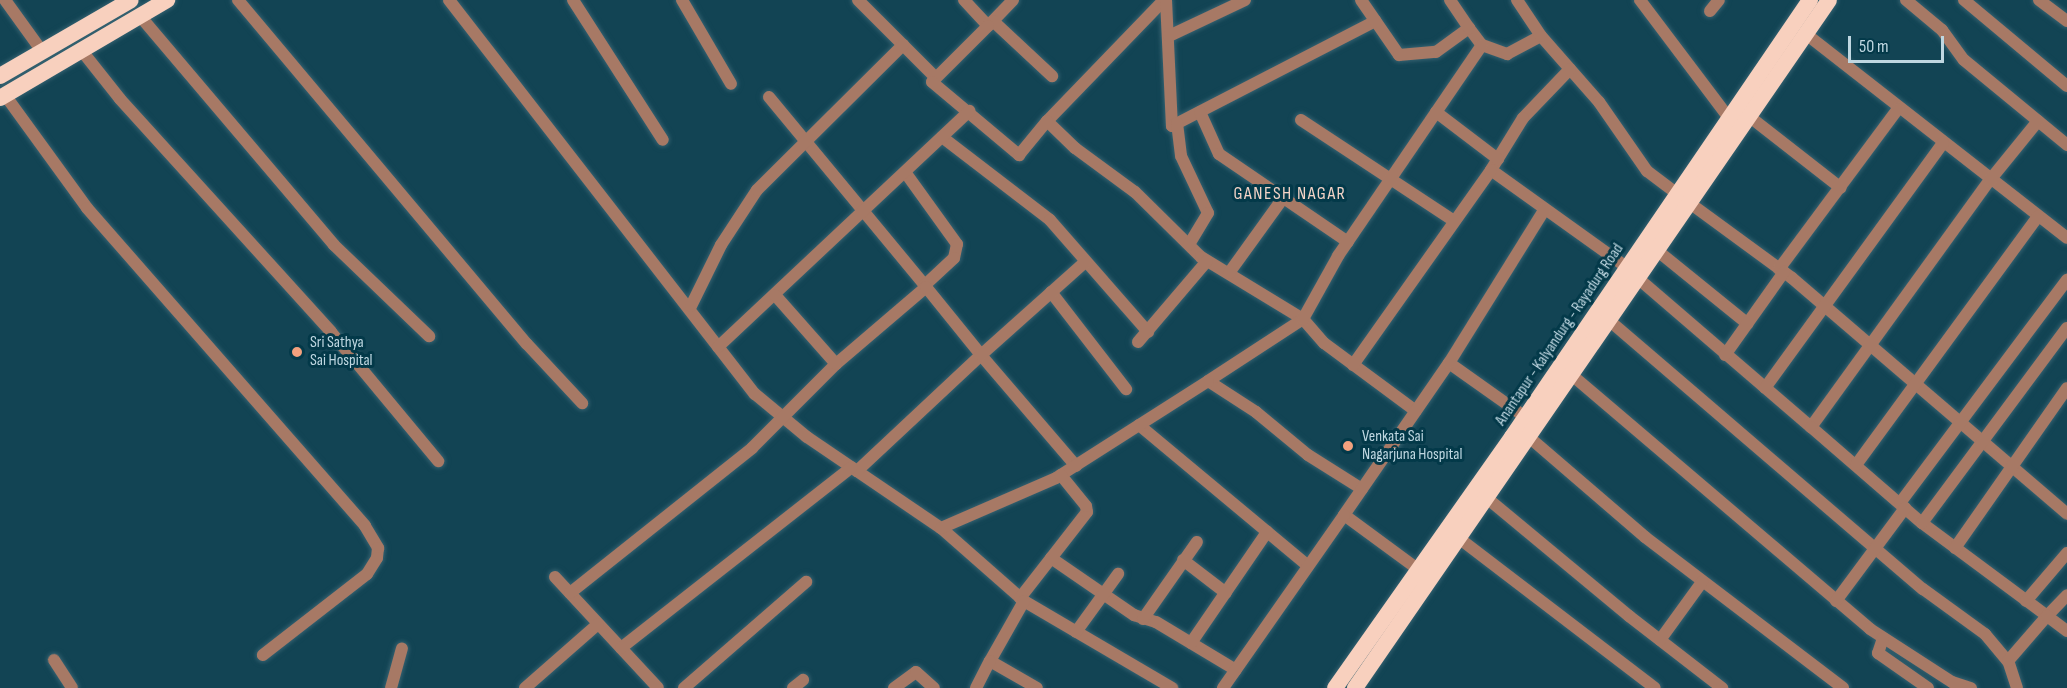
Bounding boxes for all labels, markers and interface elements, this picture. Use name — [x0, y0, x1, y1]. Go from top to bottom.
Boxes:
scale bar — [1851, 24, 1947, 62]
text: 50 m — [1859, 36, 1889, 57]
district label: GANESH NAGAR — [1234, 183, 1346, 205]
street label: Anantapur - Kalyandurg - Rayadurg Road — [1492, 240, 1628, 430]
place label: Sri Sathya Sai Hospital — [310, 333, 373, 371]
marker: Sri Sathya Sai Hospital — [288, 343, 306, 361]
place label: Venkata Sai Nagarjuna Hospital — [1362, 427, 1462, 465]
marker: Venkata Sai Nagarjuna Hospital — [1339, 437, 1357, 455]

